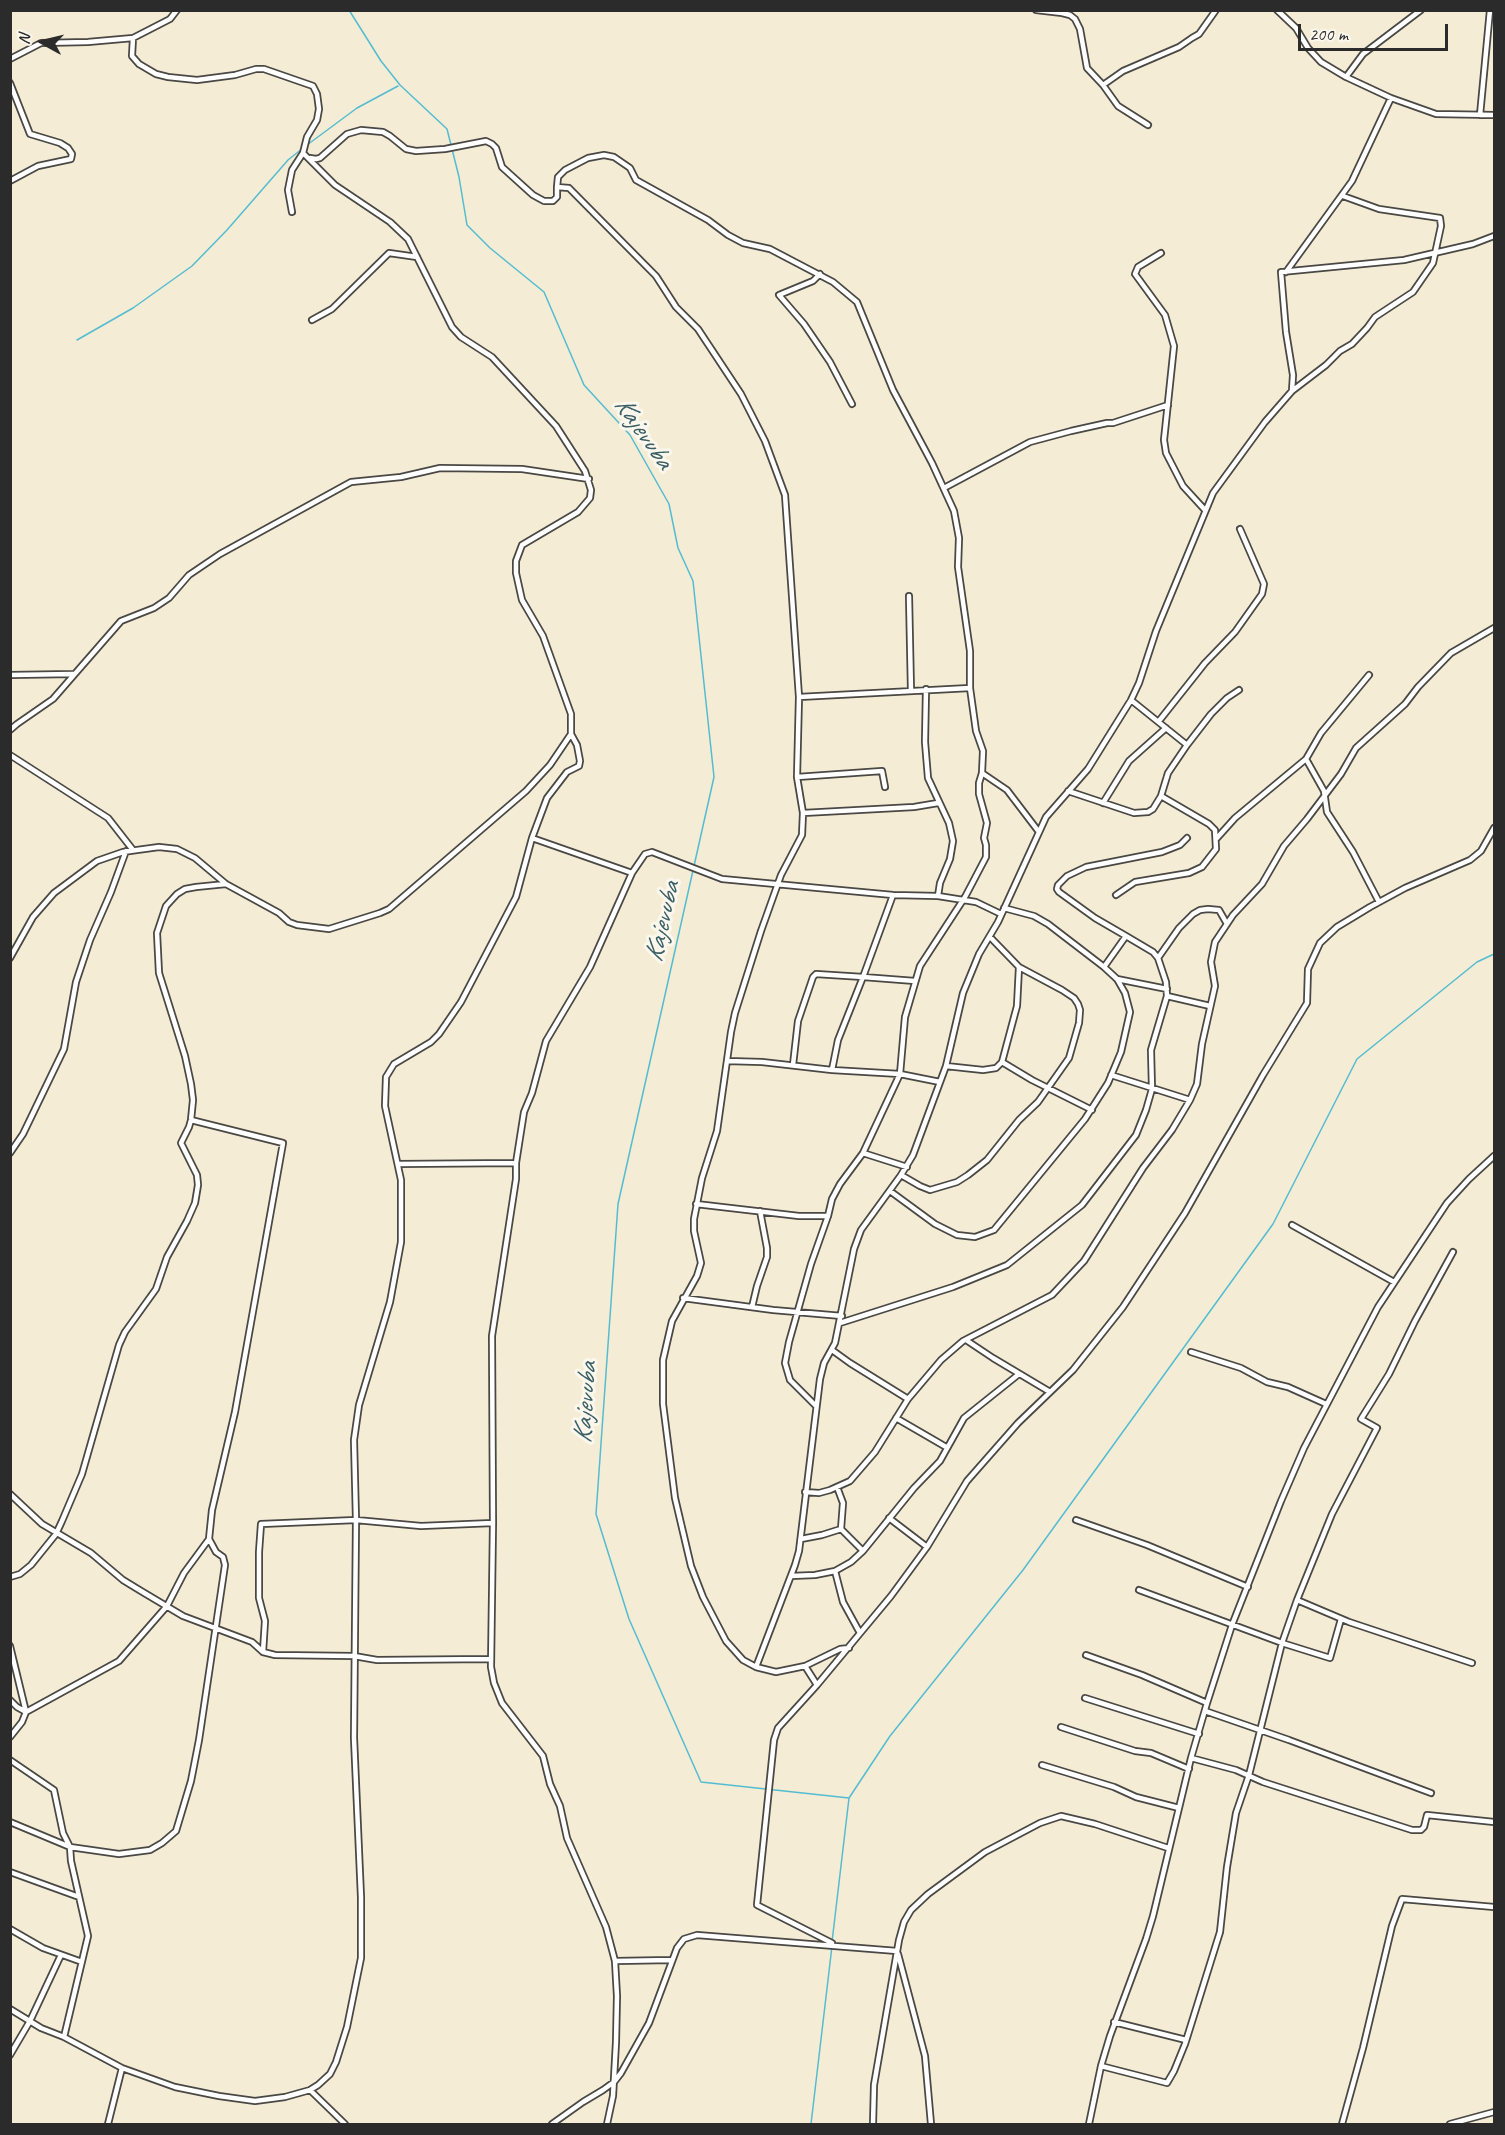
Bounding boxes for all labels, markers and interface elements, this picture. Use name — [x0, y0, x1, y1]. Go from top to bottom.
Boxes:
north arrow — [12, 12, 72, 72]
scale bar — [1301, 12, 1451, 50]
text: 200 m — [1309, 23, 1348, 45]
text: N — [14, 33, 35, 46]
water label: Kajevuba — [607, 391, 679, 475]
water label: Kajevuba — [638, 879, 688, 965]
water label: Kajevuba — [567, 1362, 605, 1444]

